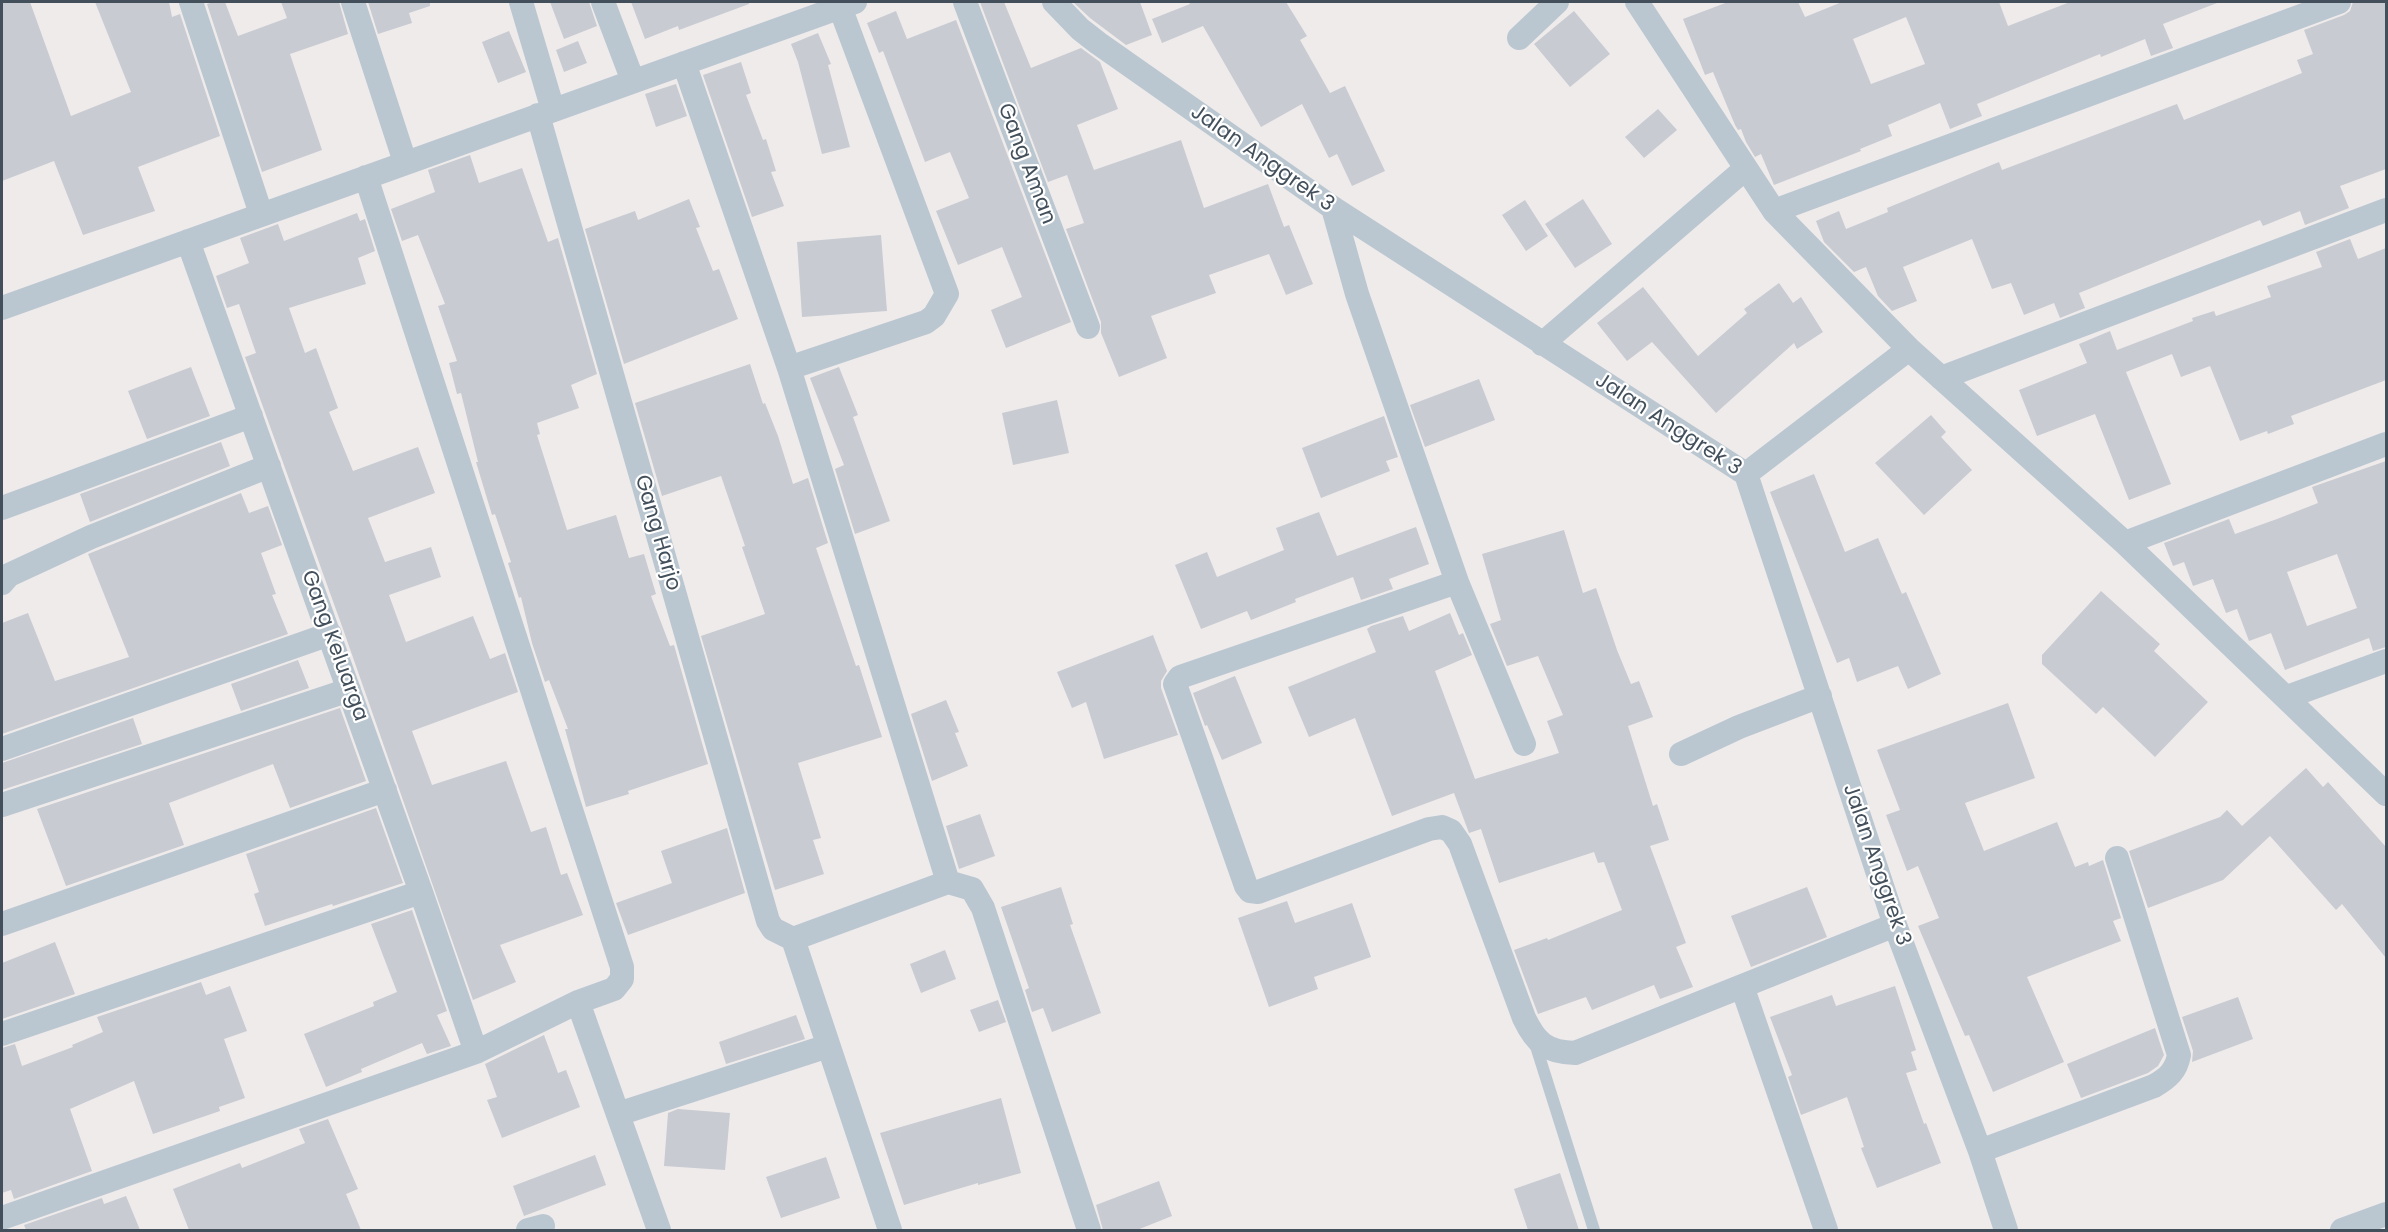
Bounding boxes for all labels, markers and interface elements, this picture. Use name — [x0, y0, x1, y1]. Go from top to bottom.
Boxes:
street label: Gang Aman — [991, 100, 1061, 228]
street label: Jalan Anggrek 3 — [1185, 100, 1339, 218]
street label: Jalan Anggrek 3 — [1590, 368, 1746, 482]
street label: Gang Harjo — [628, 472, 686, 594]
street label: Gang Keluarga — [295, 567, 373, 725]
street label: Jalan Anggrek 3 — [1837, 781, 1915, 949]

